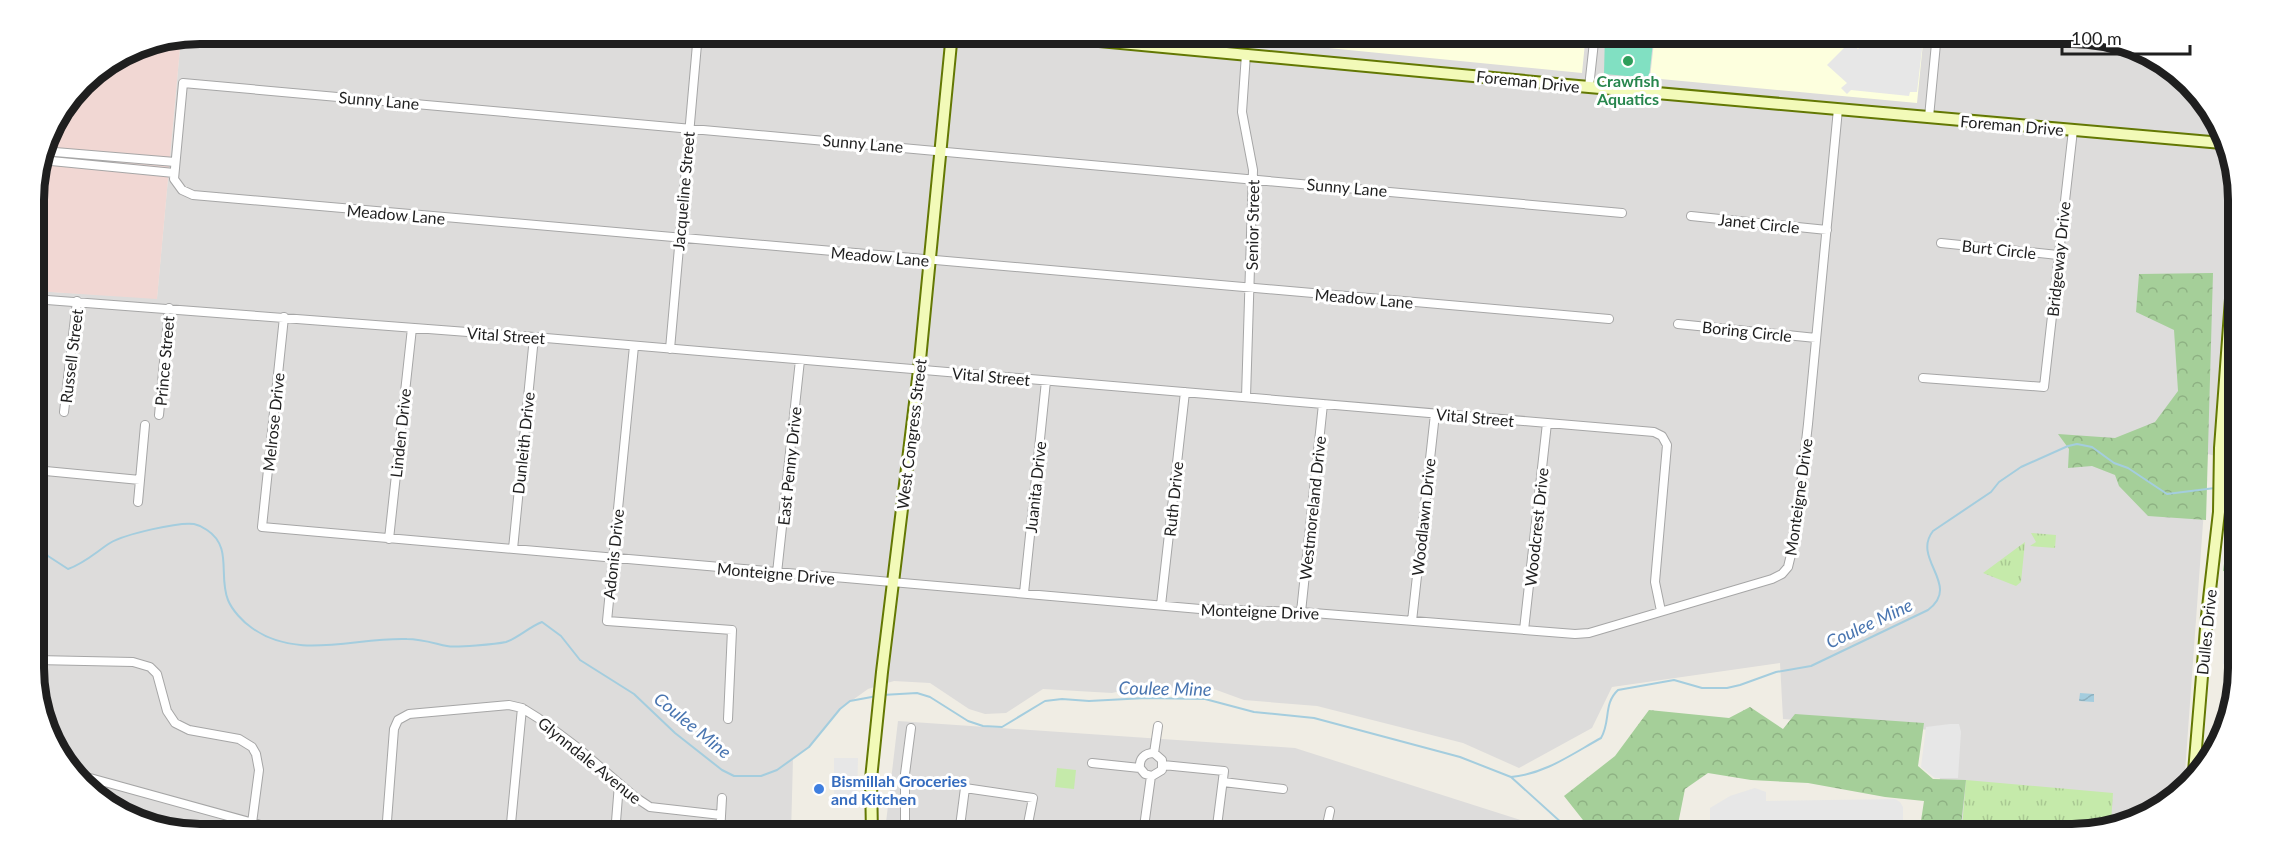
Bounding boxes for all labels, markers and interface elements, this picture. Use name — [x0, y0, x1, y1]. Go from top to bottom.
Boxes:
scale bar — [2062, 18, 2190, 56]
text: 100 m — [2071, 27, 2122, 49]
marker: Crawfish Aquatics — [1621, 54, 1635, 68]
street label: Foreman Drive — [1475, 66, 1581, 96]
place label: Crawfish Aquatics — [1596, 71, 1659, 108]
street label: Sunny Lane — [338, 87, 420, 113]
street label: Foreman Drive — [1960, 111, 2064, 139]
street label: Jacqueline Street — [668, 130, 698, 251]
street label: Sunny Lane — [822, 130, 904, 156]
street label: Sunny Lane — [1306, 174, 1388, 200]
street label: Senior Street — [1242, 179, 1262, 270]
street label: Meadow Lane — [346, 200, 446, 228]
street label: Bridgeway Drive — [2043, 200, 2073, 318]
street label: Janet Circle — [1718, 209, 1800, 237]
street label: Burt Circle — [1961, 236, 2037, 262]
street label: Meadow Lane — [830, 242, 930, 270]
street label: Meadow Lane — [1314, 284, 1414, 312]
street label: Russell Street — [56, 308, 86, 404]
street label: Prince Street — [151, 315, 177, 407]
street label: Boring Circle — [1701, 317, 1793, 345]
street label: Vital Street — [466, 323, 546, 347]
street label: West Congress Street — [892, 357, 930, 510]
street label: Vital Street — [951, 363, 1031, 389]
street label: Melrose Drive — [258, 372, 288, 472]
street label: Linden Drive — [386, 387, 414, 479]
street label: Dunleith Drive — [508, 391, 538, 495]
street label: Vital Street — [1435, 404, 1515, 430]
street label: East Penny Drive — [773, 406, 805, 526]
street label: Westmoreland Drive — [1295, 435, 1329, 581]
street label: Monteigne Drive — [1780, 437, 1816, 557]
street label: Juanita Drive — [1021, 440, 1049, 534]
street label: Woodlawn Drive — [1407, 457, 1439, 577]
street label: Ruth Drive — [1160, 460, 1186, 538]
street label: Woodcrest Drive — [1520, 467, 1552, 587]
street label: Adonis Drive — [599, 508, 627, 600]
street label: Monteigne Drive — [716, 558, 836, 588]
street label: Dulles Drive — [2192, 588, 2220, 676]
water label: Coulee Mine — [1822, 593, 1916, 653]
street label: Monteigne Drive — [1200, 599, 1320, 623]
water label: Coulee Mine — [1118, 676, 1212, 700]
water label: Coulee Mine — [650, 687, 736, 763]
street label: Glynndale Avenue — [535, 713, 645, 807]
place label: Bismillah Groceries and Kitchen — [831, 771, 967, 808]
marker: Bismillah Groceries and Kitchen — [812, 782, 826, 796]

